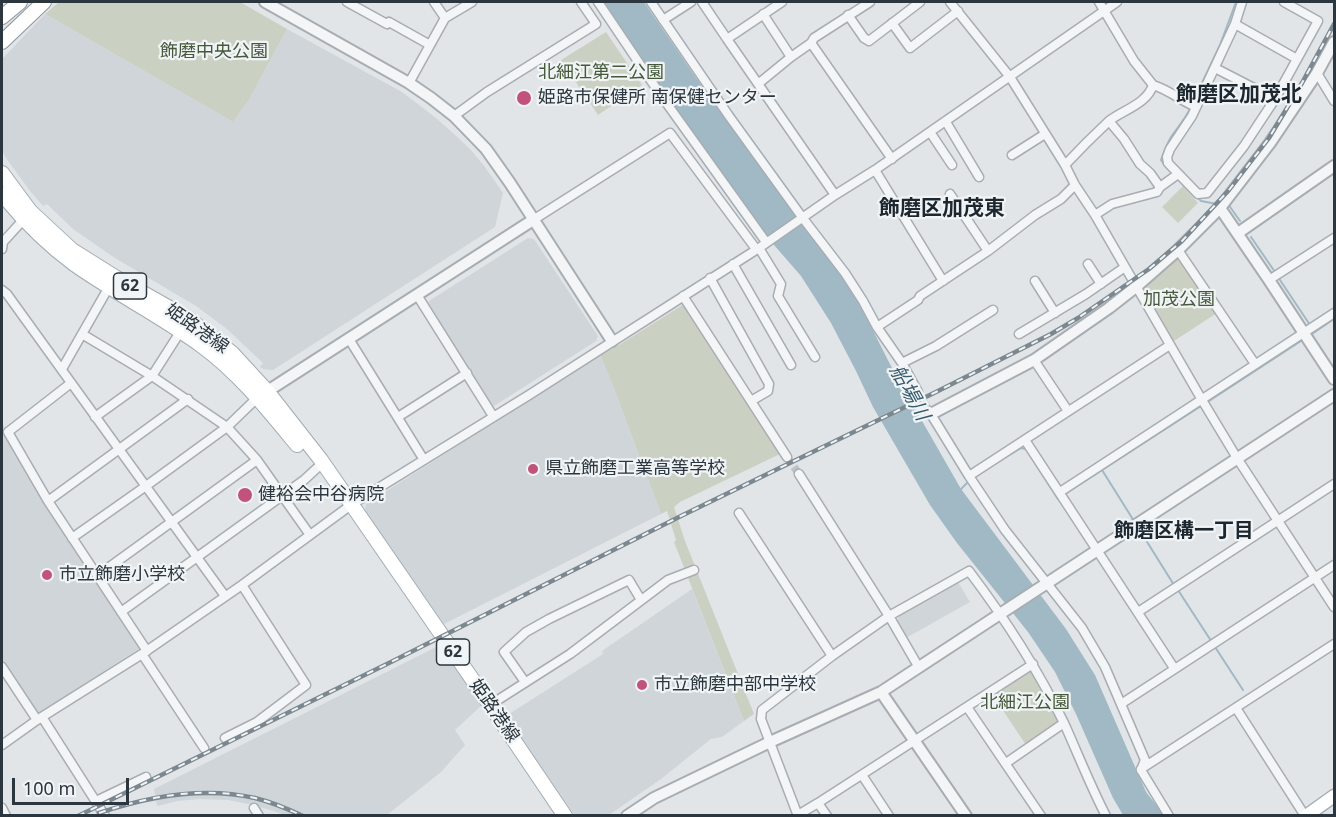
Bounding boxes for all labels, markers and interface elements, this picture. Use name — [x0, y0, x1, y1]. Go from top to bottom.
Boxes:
park label: 飾磨中央公園 — [160, 41, 268, 63]
park label: 北細江第二公園 — [538, 62, 664, 84]
district label: 飾磨区加茂北 — [1176, 82, 1302, 108]
place label: 姫路市保健所 南保健センター — [538, 87, 777, 109]
marker: 姫路市保健所 南保健センター — [515, 89, 533, 107]
district label: 飾磨区加茂東 — [879, 196, 1005, 222]
road number: 62 — [114, 273, 146, 299]
park label: 加茂公園 — [1143, 289, 1215, 311]
street label: 姫路港線 — [161, 300, 233, 358]
water label: 船場川 — [884, 361, 934, 425]
place label: 県立飾磨工業高等学校 — [545, 458, 725, 480]
marker: 県立飾磨工業高等学校 — [526, 462, 540, 476]
place label: 健裕会中谷病院 — [258, 484, 384, 506]
marker: 健裕会中谷病院 — [236, 486, 254, 504]
district label: 飾磨区構一丁目 — [1114, 519, 1254, 543]
place label: 市立飾磨小学校 — [59, 564, 185, 586]
marker: 市立飾磨小学校 — [40, 568, 54, 582]
road number: 62 — [436, 639, 470, 665]
place label: 市立飾磨中部中学校 — [654, 674, 816, 696]
street label: 姫路港線 — [465, 675, 523, 747]
marker: 市立飾磨中部中学校 — [635, 678, 649, 692]
park label: 北細江公園 — [980, 692, 1070, 714]
scale bar — [15, 766, 132, 804]
text: 100 m — [23, 776, 75, 800]

